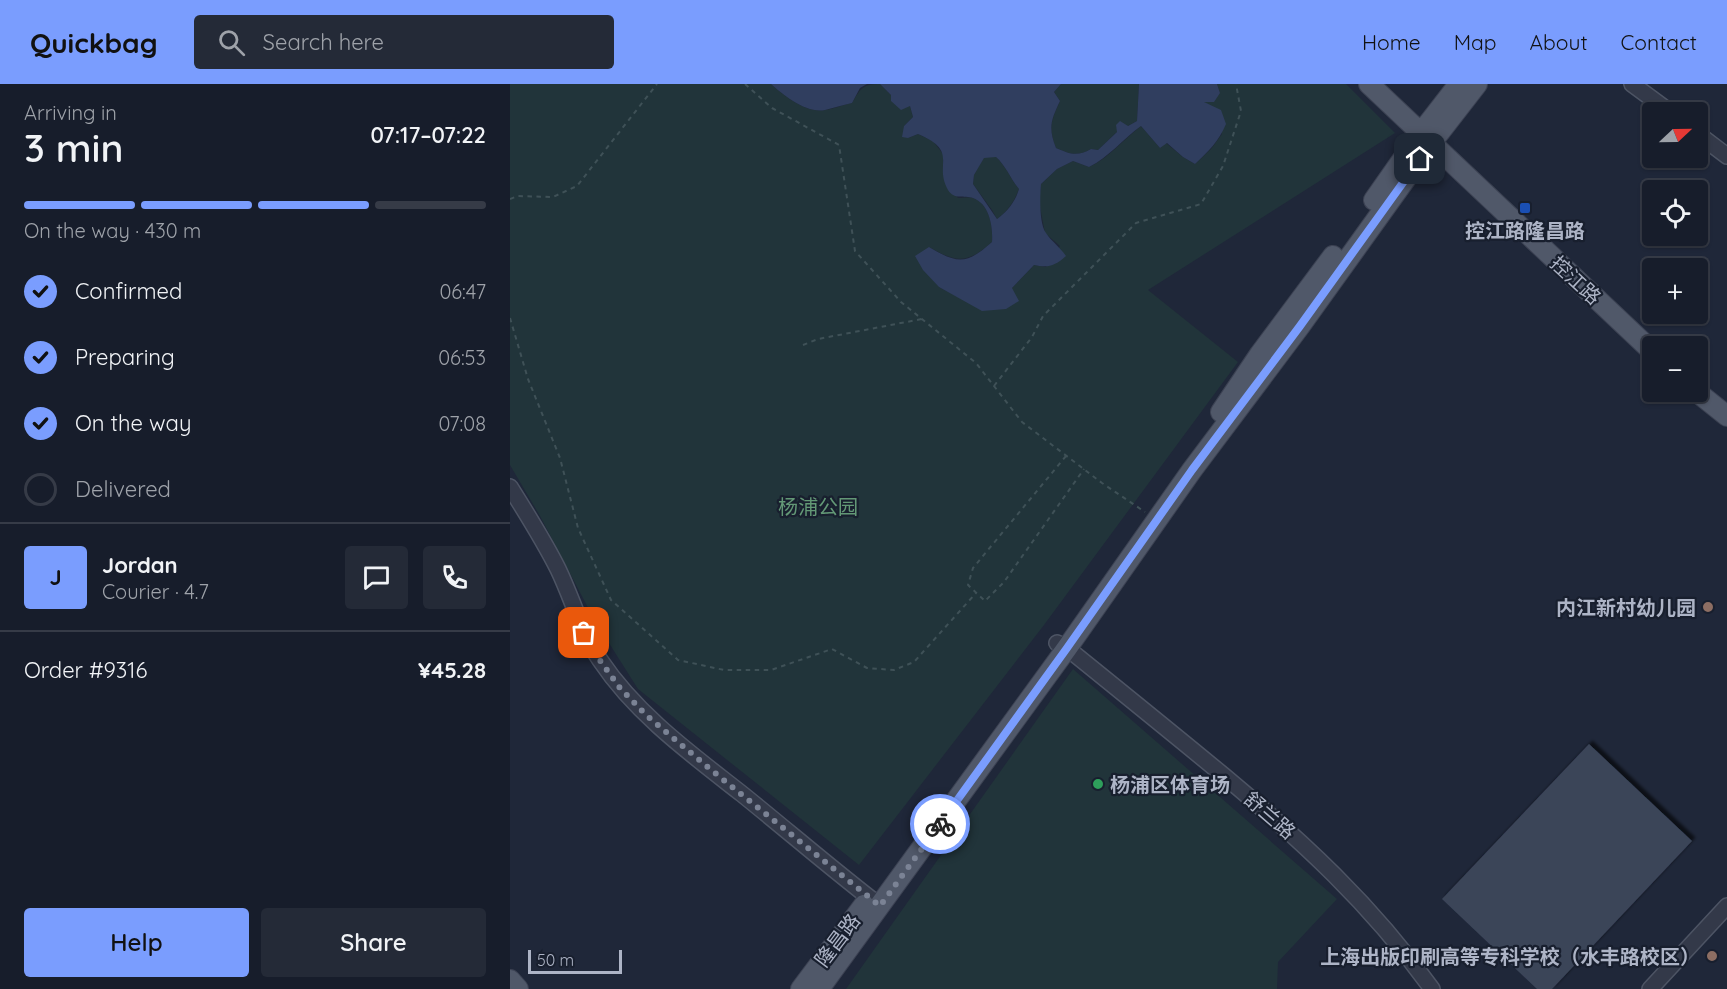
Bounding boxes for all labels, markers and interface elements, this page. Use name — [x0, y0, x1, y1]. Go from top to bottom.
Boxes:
search box — [194, 15, 614, 69]
text: Quickbag — [30, 25, 158, 60]
icon: search — [215, 26, 248, 59]
text: Search here — [263, 28, 384, 56]
text: Home — [1362, 29, 1421, 55]
text: Map — [1454, 29, 1497, 55]
text: About — [1530, 29, 1588, 55]
text: Contact — [1621, 29, 1697, 55]
text: Arriving in — [24, 100, 117, 125]
north arrow — [1642, 102, 1708, 168]
map controls — [1642, 102, 1708, 402]
text: 07:17–07:22 — [370, 121, 486, 149]
text: 3 min — [24, 123, 123, 172]
pin — [1394, 133, 1445, 184]
icon: home — [1403, 142, 1436, 175]
button: locate — [1642, 180, 1708, 246]
marker: 控江路隆昌路 — [1518, 201, 1532, 215]
text: On the way · 430 m — [24, 218, 201, 243]
place label: 控江路隆昌路 — [1465, 218, 1585, 243]
street label: 控江路 — [1546, 250, 1606, 310]
button: + — [1642, 258, 1708, 324]
icon: check — [24, 275, 57, 308]
text: Confirmed — [75, 277, 182, 305]
text: 06:47 — [439, 279, 486, 304]
button: − — [1642, 336, 1708, 402]
icon: check — [24, 341, 57, 374]
text: Preparing — [75, 343, 175, 371]
text: 06:53 — [438, 345, 486, 370]
icon: check — [24, 407, 57, 440]
text: On the way — [75, 409, 191, 437]
text: 07:08 — [439, 411, 486, 436]
text: Delivered — [75, 475, 171, 503]
park label: 杨浦公园 — [778, 494, 858, 519]
button: chat — [345, 546, 408, 609]
button: phone — [423, 546, 486, 609]
text: Jordan — [102, 551, 178, 579]
text: J — [49, 563, 62, 591]
text: Courier · 4.7 — [102, 579, 209, 604]
place label: 内江新村幼儿园 — [1556, 595, 1696, 620]
marker: 内江新村幼儿园 — [1701, 600, 1715, 614]
pin — [558, 607, 609, 658]
icon: bag — [567, 616, 600, 649]
text: Order #9316 — [24, 656, 147, 684]
text: ¥45.28 — [418, 656, 486, 684]
place label: 杨浦区体育场 — [1110, 772, 1230, 797]
marker: 杨浦区体育场 — [1091, 777, 1105, 791]
street label: 舒兰路 — [1239, 786, 1301, 844]
courier — [910, 794, 970, 854]
icon: bike — [924, 808, 957, 841]
button: Help — [24, 908, 249, 977]
button: Share — [261, 908, 486, 977]
street label: 隆昌路 — [809, 909, 865, 971]
place label: 上海出版印刷高等专科学校（水丰路校区） — [1320, 944, 1700, 969]
scale bar — [528, 947, 622, 974]
marker: 上海出版印刷高等专科学校（水丰路校区） — [1705, 949, 1719, 963]
text: 50 m — [537, 950, 574, 970]

